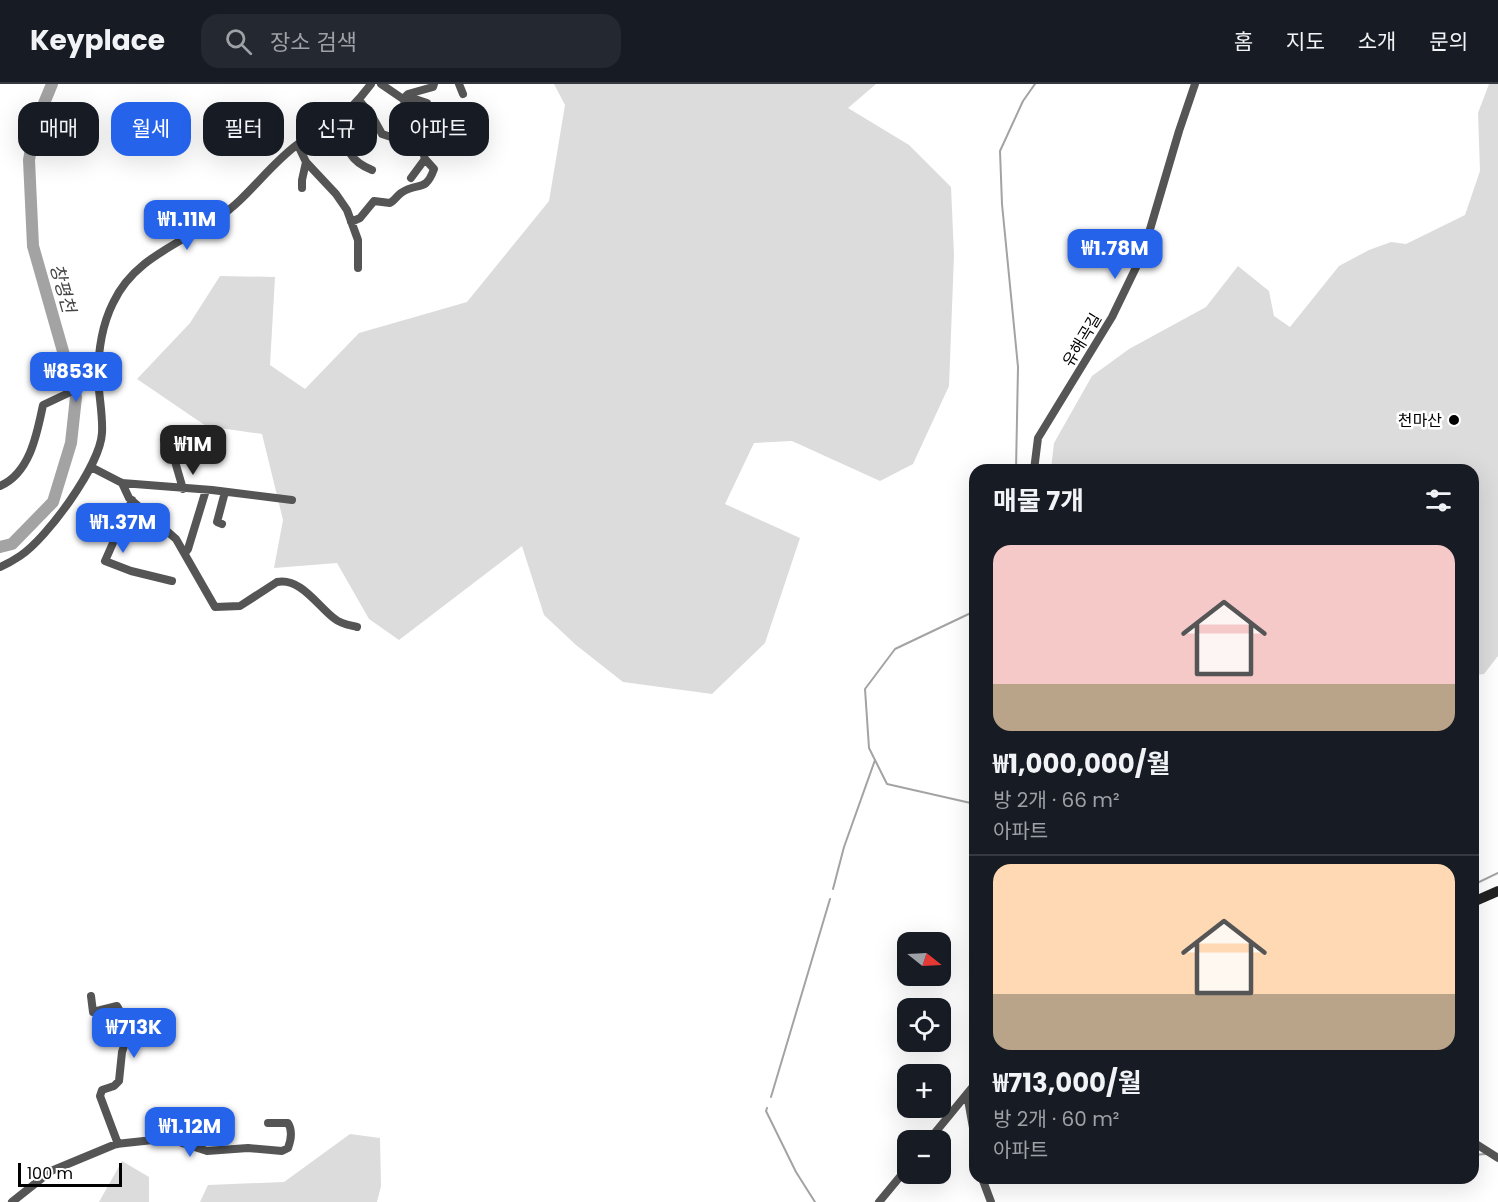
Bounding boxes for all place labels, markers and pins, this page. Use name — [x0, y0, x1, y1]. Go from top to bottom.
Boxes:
pin: ₩1.11M — [138, 200, 236, 251]
pin: ₩1.78M — [1066, 229, 1164, 280]
pin: ₩853K — [34, 352, 118, 403]
place label: 천마산 — [1398, 409, 1442, 432]
marker: 천마산 — [1447, 413, 1461, 427]
pin: ₩1M — [164, 425, 222, 476]
pin: ₩1.37M — [74, 503, 172, 554]
pin: ₩713K — [92, 1008, 176, 1059]
pin: ₩1.12M — [141, 1107, 239, 1158]

